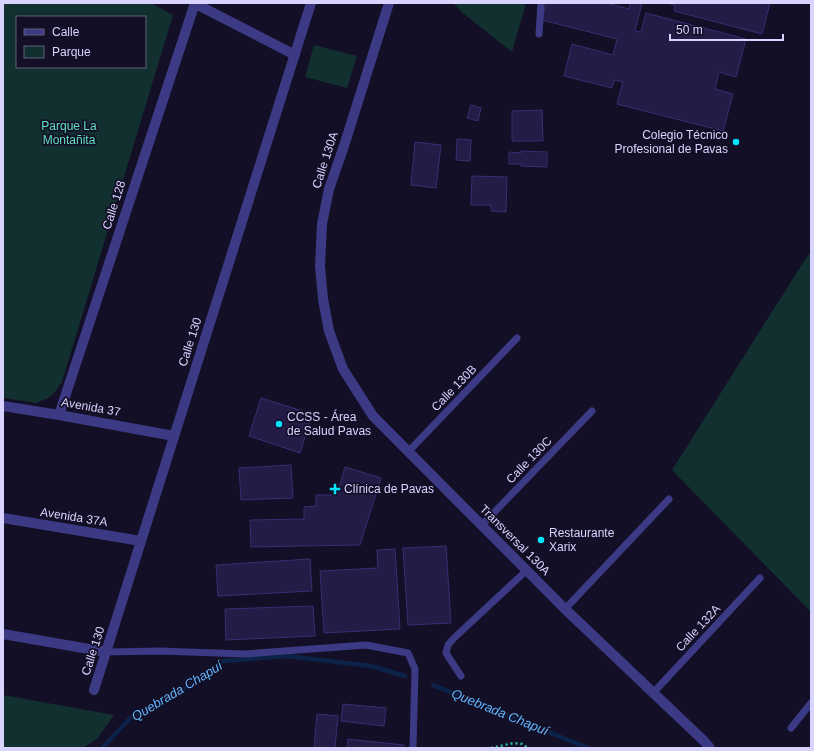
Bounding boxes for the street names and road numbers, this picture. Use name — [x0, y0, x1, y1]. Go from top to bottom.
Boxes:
street label: Calle 130A — [309, 130, 341, 190]
street label: Calle 128 — [100, 178, 129, 231]
street label: Calle 130 — [176, 315, 205, 368]
street label: Calle 130B — [429, 362, 479, 414]
street label: Avenida 37 — [60, 395, 122, 419]
street label: Calle 130C — [503, 434, 555, 486]
street label: Transversal 130A — [477, 502, 553, 578]
street label: Avenida 37A — [39, 505, 109, 529]
street label: Calle 132A — [673, 602, 723, 654]
street label: Calle 130 — [79, 624, 108, 677]

